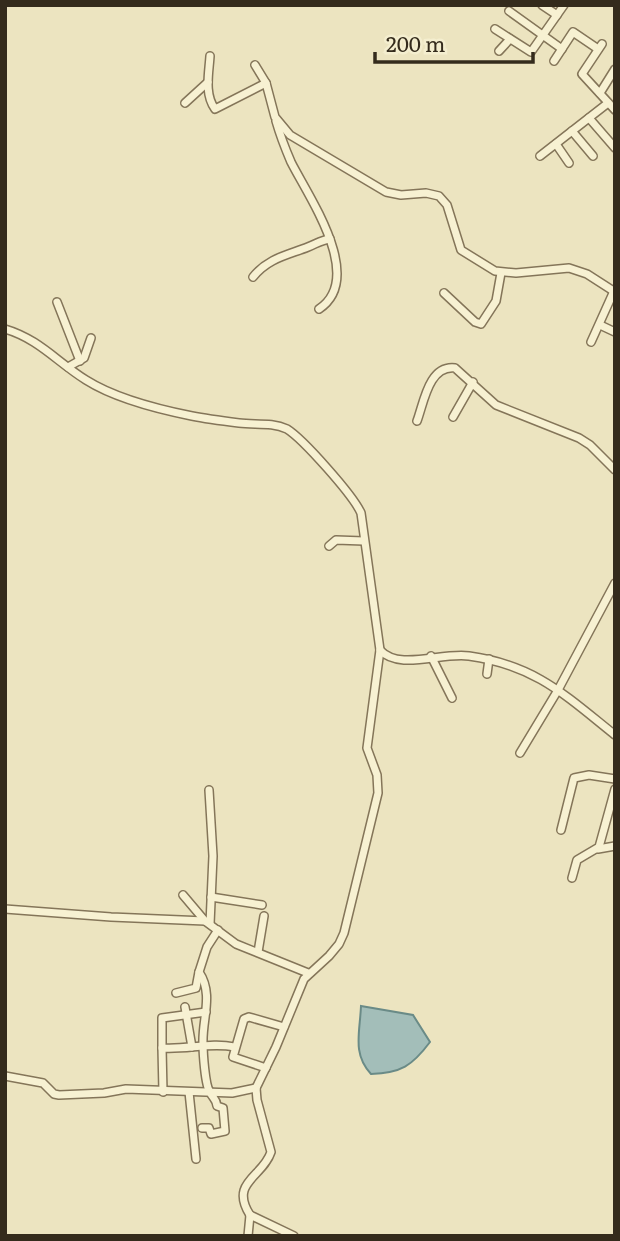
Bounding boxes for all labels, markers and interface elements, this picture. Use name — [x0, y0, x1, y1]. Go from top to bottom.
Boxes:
scale bar — [375, 21, 532, 65]
text: 200 m — [386, 27, 446, 58]

